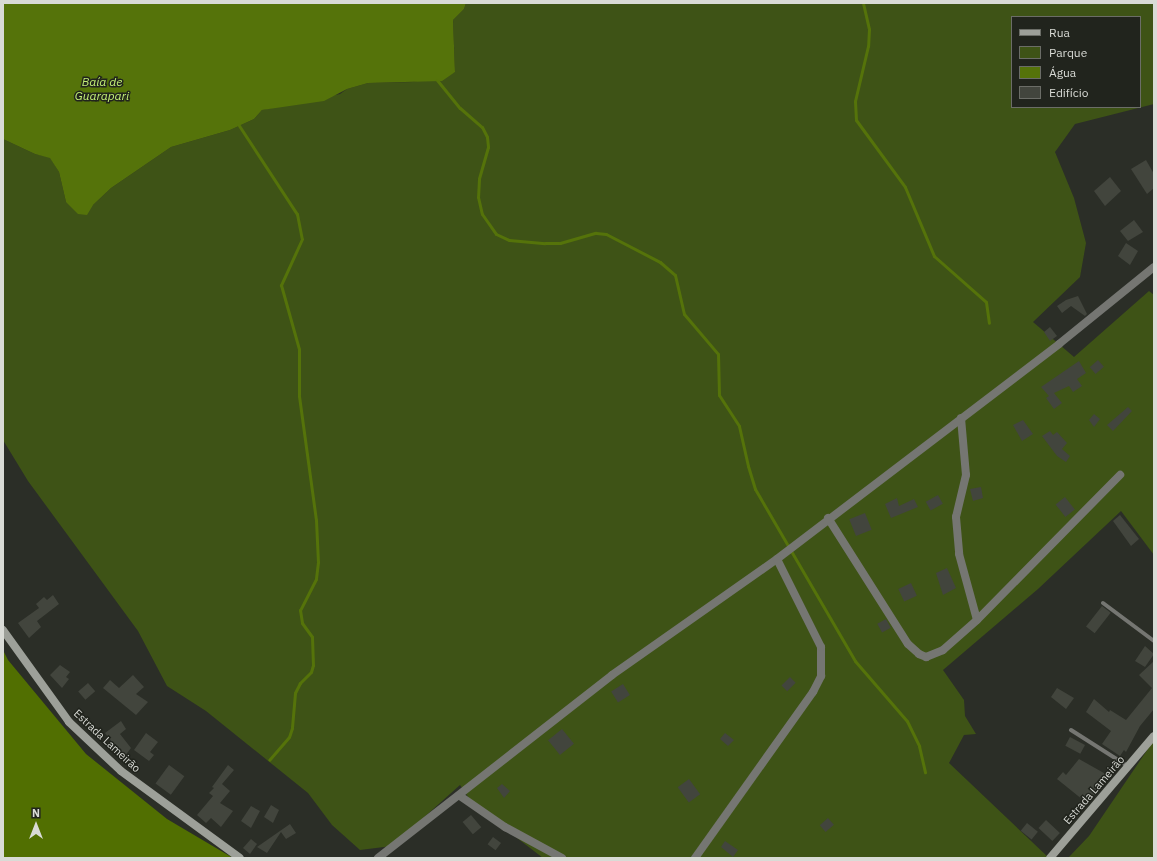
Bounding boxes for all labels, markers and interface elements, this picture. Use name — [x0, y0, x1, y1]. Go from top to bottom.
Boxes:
legend — [1011, 16, 1141, 108]
text: Rua — [1049, 25, 1070, 40]
text: Parque — [1049, 45, 1087, 60]
text: Água — [1049, 65, 1076, 80]
water label: Baía de Guarapari — [75, 75, 129, 103]
text: Edifício — [1049, 85, 1088, 100]
street label: Estrada Lameirão — [71, 707, 143, 775]
street label: Estrada Lameirão — [1061, 753, 1127, 827]
north arrow — [16, 805, 56, 845]
text: N — [32, 806, 40, 820]

